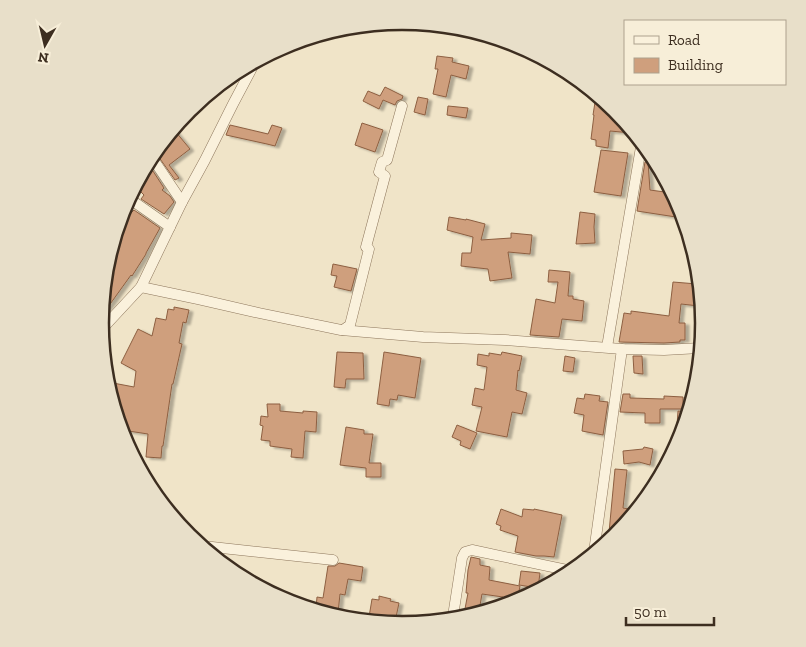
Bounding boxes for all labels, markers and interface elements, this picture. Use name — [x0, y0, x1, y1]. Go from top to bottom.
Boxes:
north arrow — [20, 20, 70, 70]
legend — [624, 20, 786, 85]
text: Road — [668, 31, 701, 49]
text: N — [36, 48, 50, 67]
text: Building — [668, 56, 723, 74]
scale bar — [626, 594, 714, 626]
text: 50 m — [634, 603, 667, 621]

